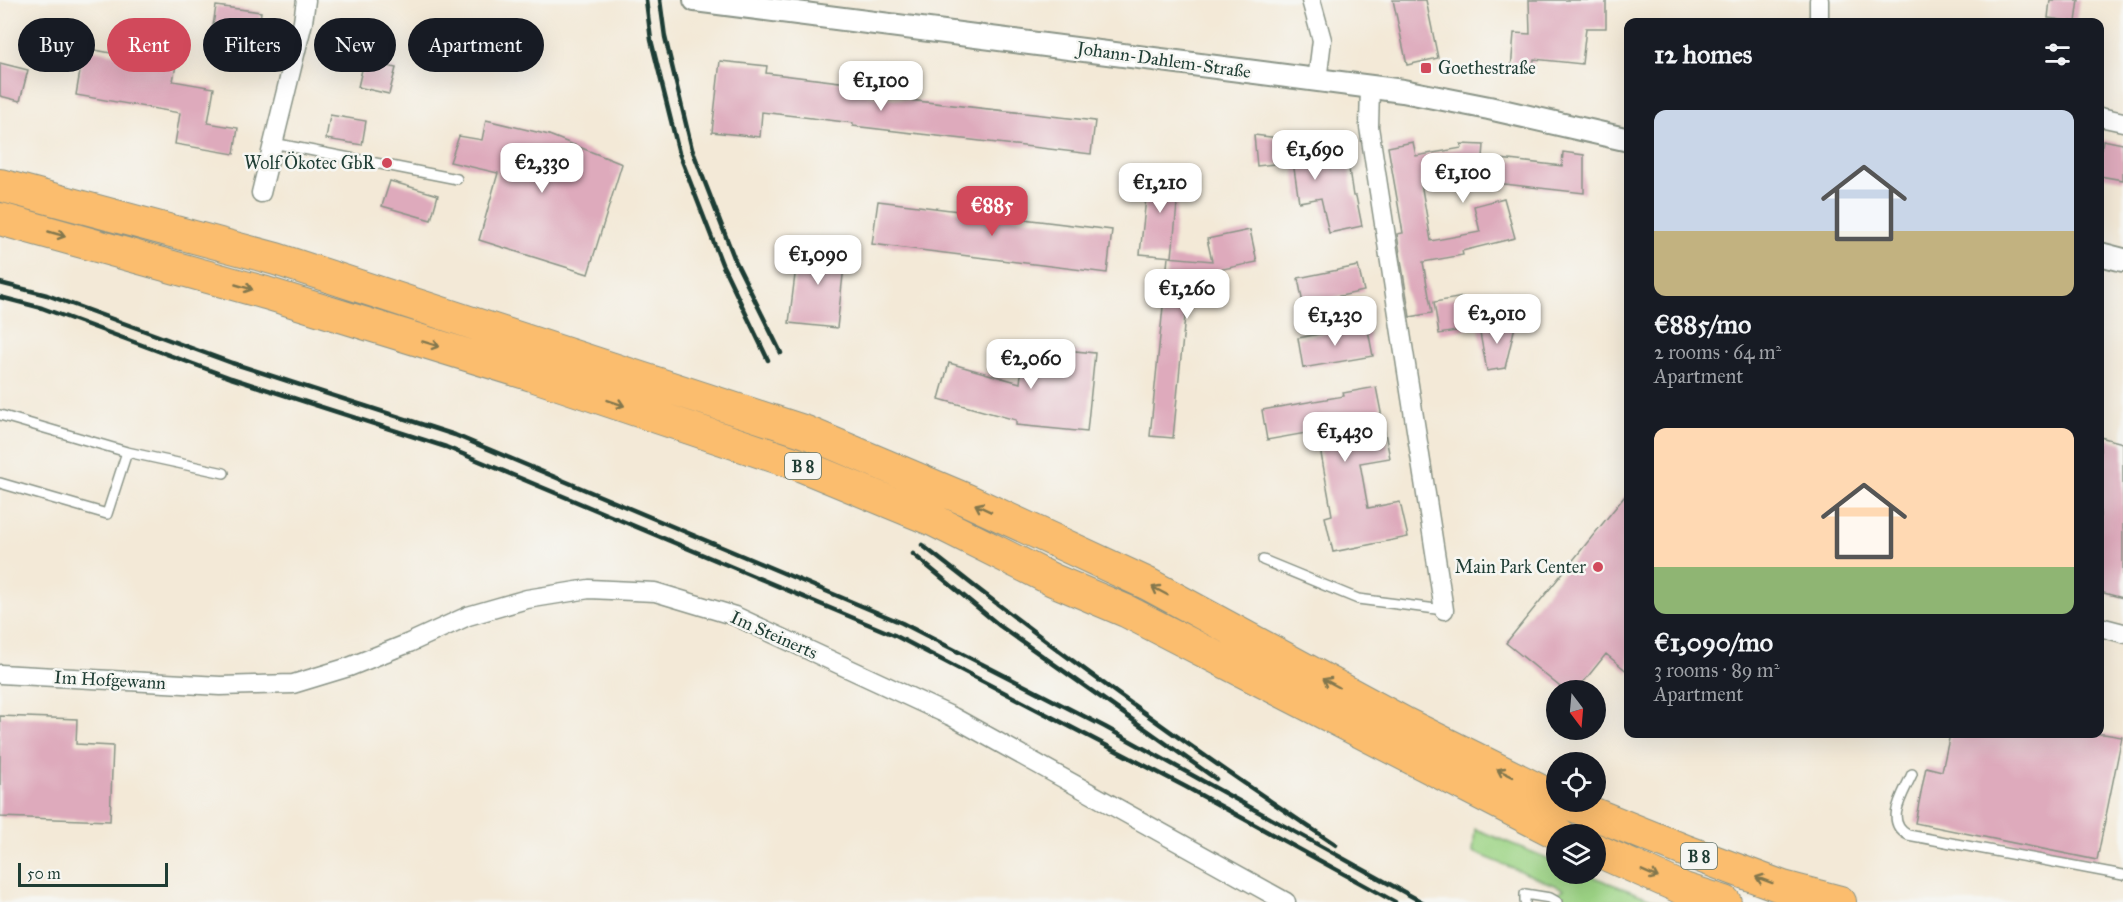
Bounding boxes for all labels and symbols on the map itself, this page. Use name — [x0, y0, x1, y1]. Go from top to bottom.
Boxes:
street label: Johann-Dahlem-Straße — [1074, 37, 1252, 84]
place label: Goethestraße — [1438, 57, 1536, 79]
pin: €1,100 — [832, 61, 930, 112]
marker: Goethestraße — [1419, 61, 1433, 75]
pin: €1,690 — [1266, 130, 1364, 181]
pin: €2,330 — [493, 143, 591, 194]
place label: Wolf Ökotec GbR — [244, 151, 376, 174]
pin: €1,100 — [1414, 153, 1512, 204]
marker: Wolf Ökotec GbR — [380, 156, 394, 170]
pin: €1,210 — [1111, 163, 1209, 214]
pin: €885 — [956, 186, 1028, 237]
one-way arrow — [47, 228, 66, 240]
pin: €1,090 — [769, 235, 867, 286]
pin: €1,260 — [1138, 269, 1236, 320]
one-way arrow — [234, 282, 253, 293]
pin: €2,010 — [1448, 294, 1546, 345]
pin: €1,230 — [1286, 296, 1384, 347]
one-way arrow — [421, 339, 440, 350]
pin: €2,060 — [982, 339, 1080, 390]
one-way arrow — [606, 399, 625, 410]
pin: €1,430 — [1296, 412, 1394, 463]
road number: B 8 — [785, 453, 821, 479]
one-way arrow — [975, 501, 993, 513]
place label: Main Park Center — [1455, 556, 1586, 578]
marker: Main Park Center — [1591, 560, 1605, 574]
one-way arrow — [1151, 585, 1169, 596]
street label: Im Steinerts — [727, 606, 821, 664]
street label: Im Hofgewann — [53, 666, 167, 695]
one-way arrow — [1323, 677, 1340, 689]
north arrow — [1546, 680, 1606, 740]
one-way arrow — [1496, 766, 1514, 778]
road number: B 8 — [1681, 843, 1717, 869]
scale bar — [18, 860, 168, 888]
one-way arrow — [1640, 869, 1658, 880]
one-way arrow — [1755, 873, 1774, 884]

